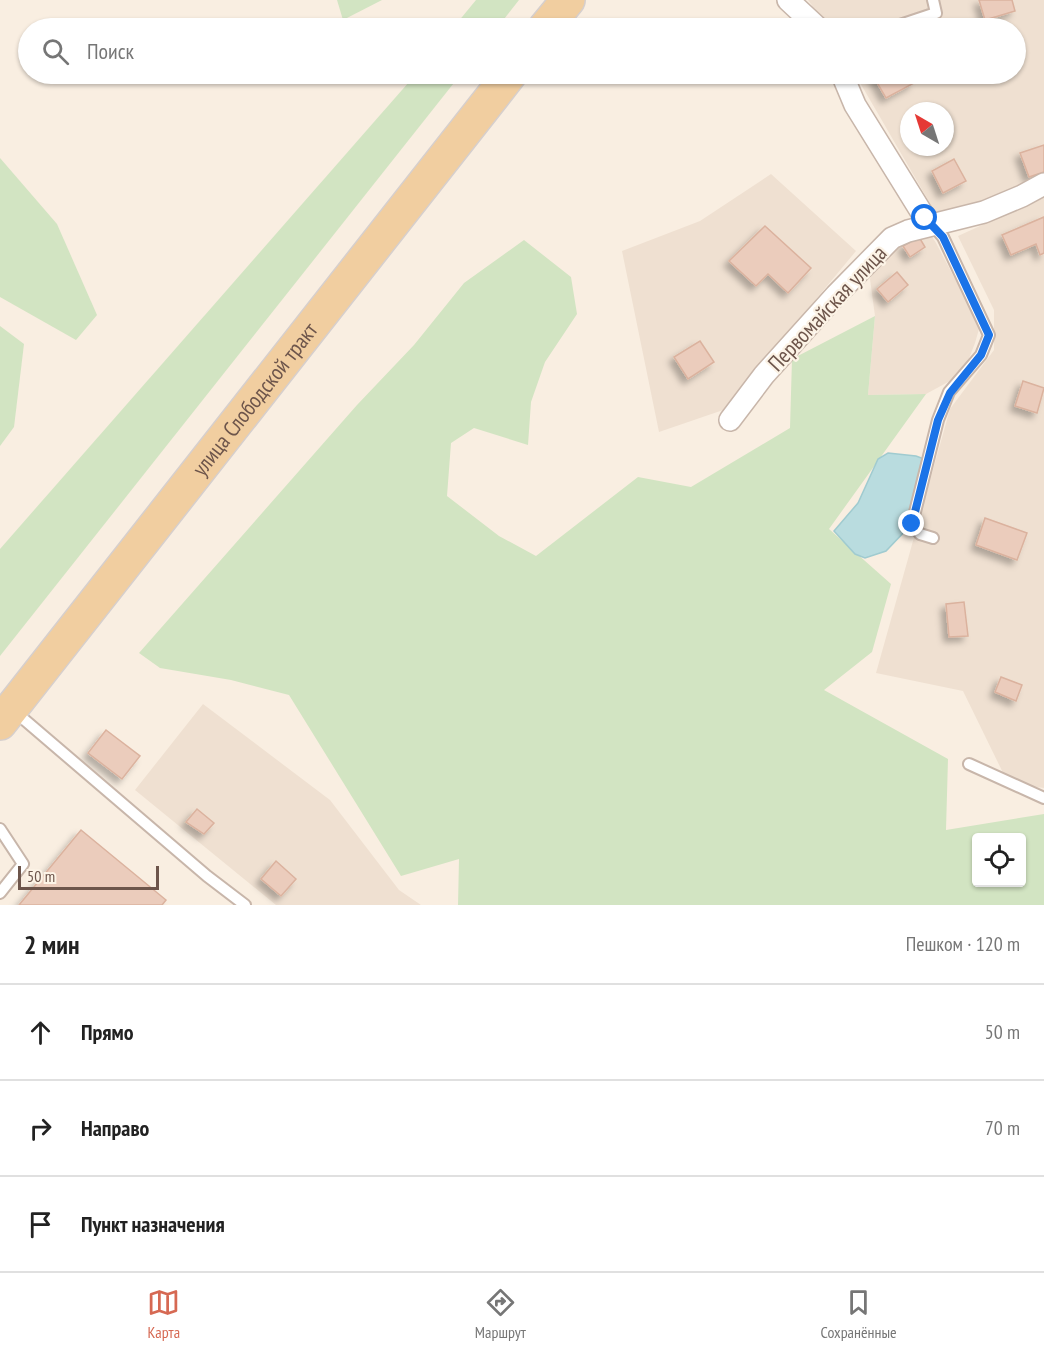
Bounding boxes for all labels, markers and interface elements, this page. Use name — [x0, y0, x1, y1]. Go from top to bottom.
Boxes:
search box — [18, 18, 1026, 84]
icon: search — [39, 35, 72, 68]
text: Поиск — [87, 37, 134, 65]
north arrow — [900, 102, 954, 156]
route start — [911, 204, 937, 230]
street label: Первомайская улица — [762, 239, 892, 377]
street label: улица Слободской тракт — [186, 316, 324, 481]
route end — [898, 510, 924, 536]
map controls — [972, 833, 1026, 887]
button: locate — [972, 833, 1026, 887]
scale bar — [18, 863, 159, 890]
text: 50 m — [27, 866, 55, 886]
text: 2 мин — [24, 928, 79, 961]
text: Пешком · 120 m — [906, 931, 1020, 957]
icon: ahead — [24, 1016, 57, 1049]
text: Прямо — [81, 1018, 134, 1046]
text: 50 m — [985, 1019, 1020, 1045]
icon: right — [24, 1112, 57, 1145]
text: Направо — [81, 1114, 149, 1142]
text: 70 m — [985, 1115, 1020, 1141]
icon: arrive — [24, 1208, 57, 1241]
text: Пункт назначения — [81, 1210, 225, 1238]
tab: Карта — [147, 1286, 180, 1342]
tab: Маршрут — [475, 1286, 526, 1342]
tab: Сохранённые — [821, 1286, 897, 1342]

